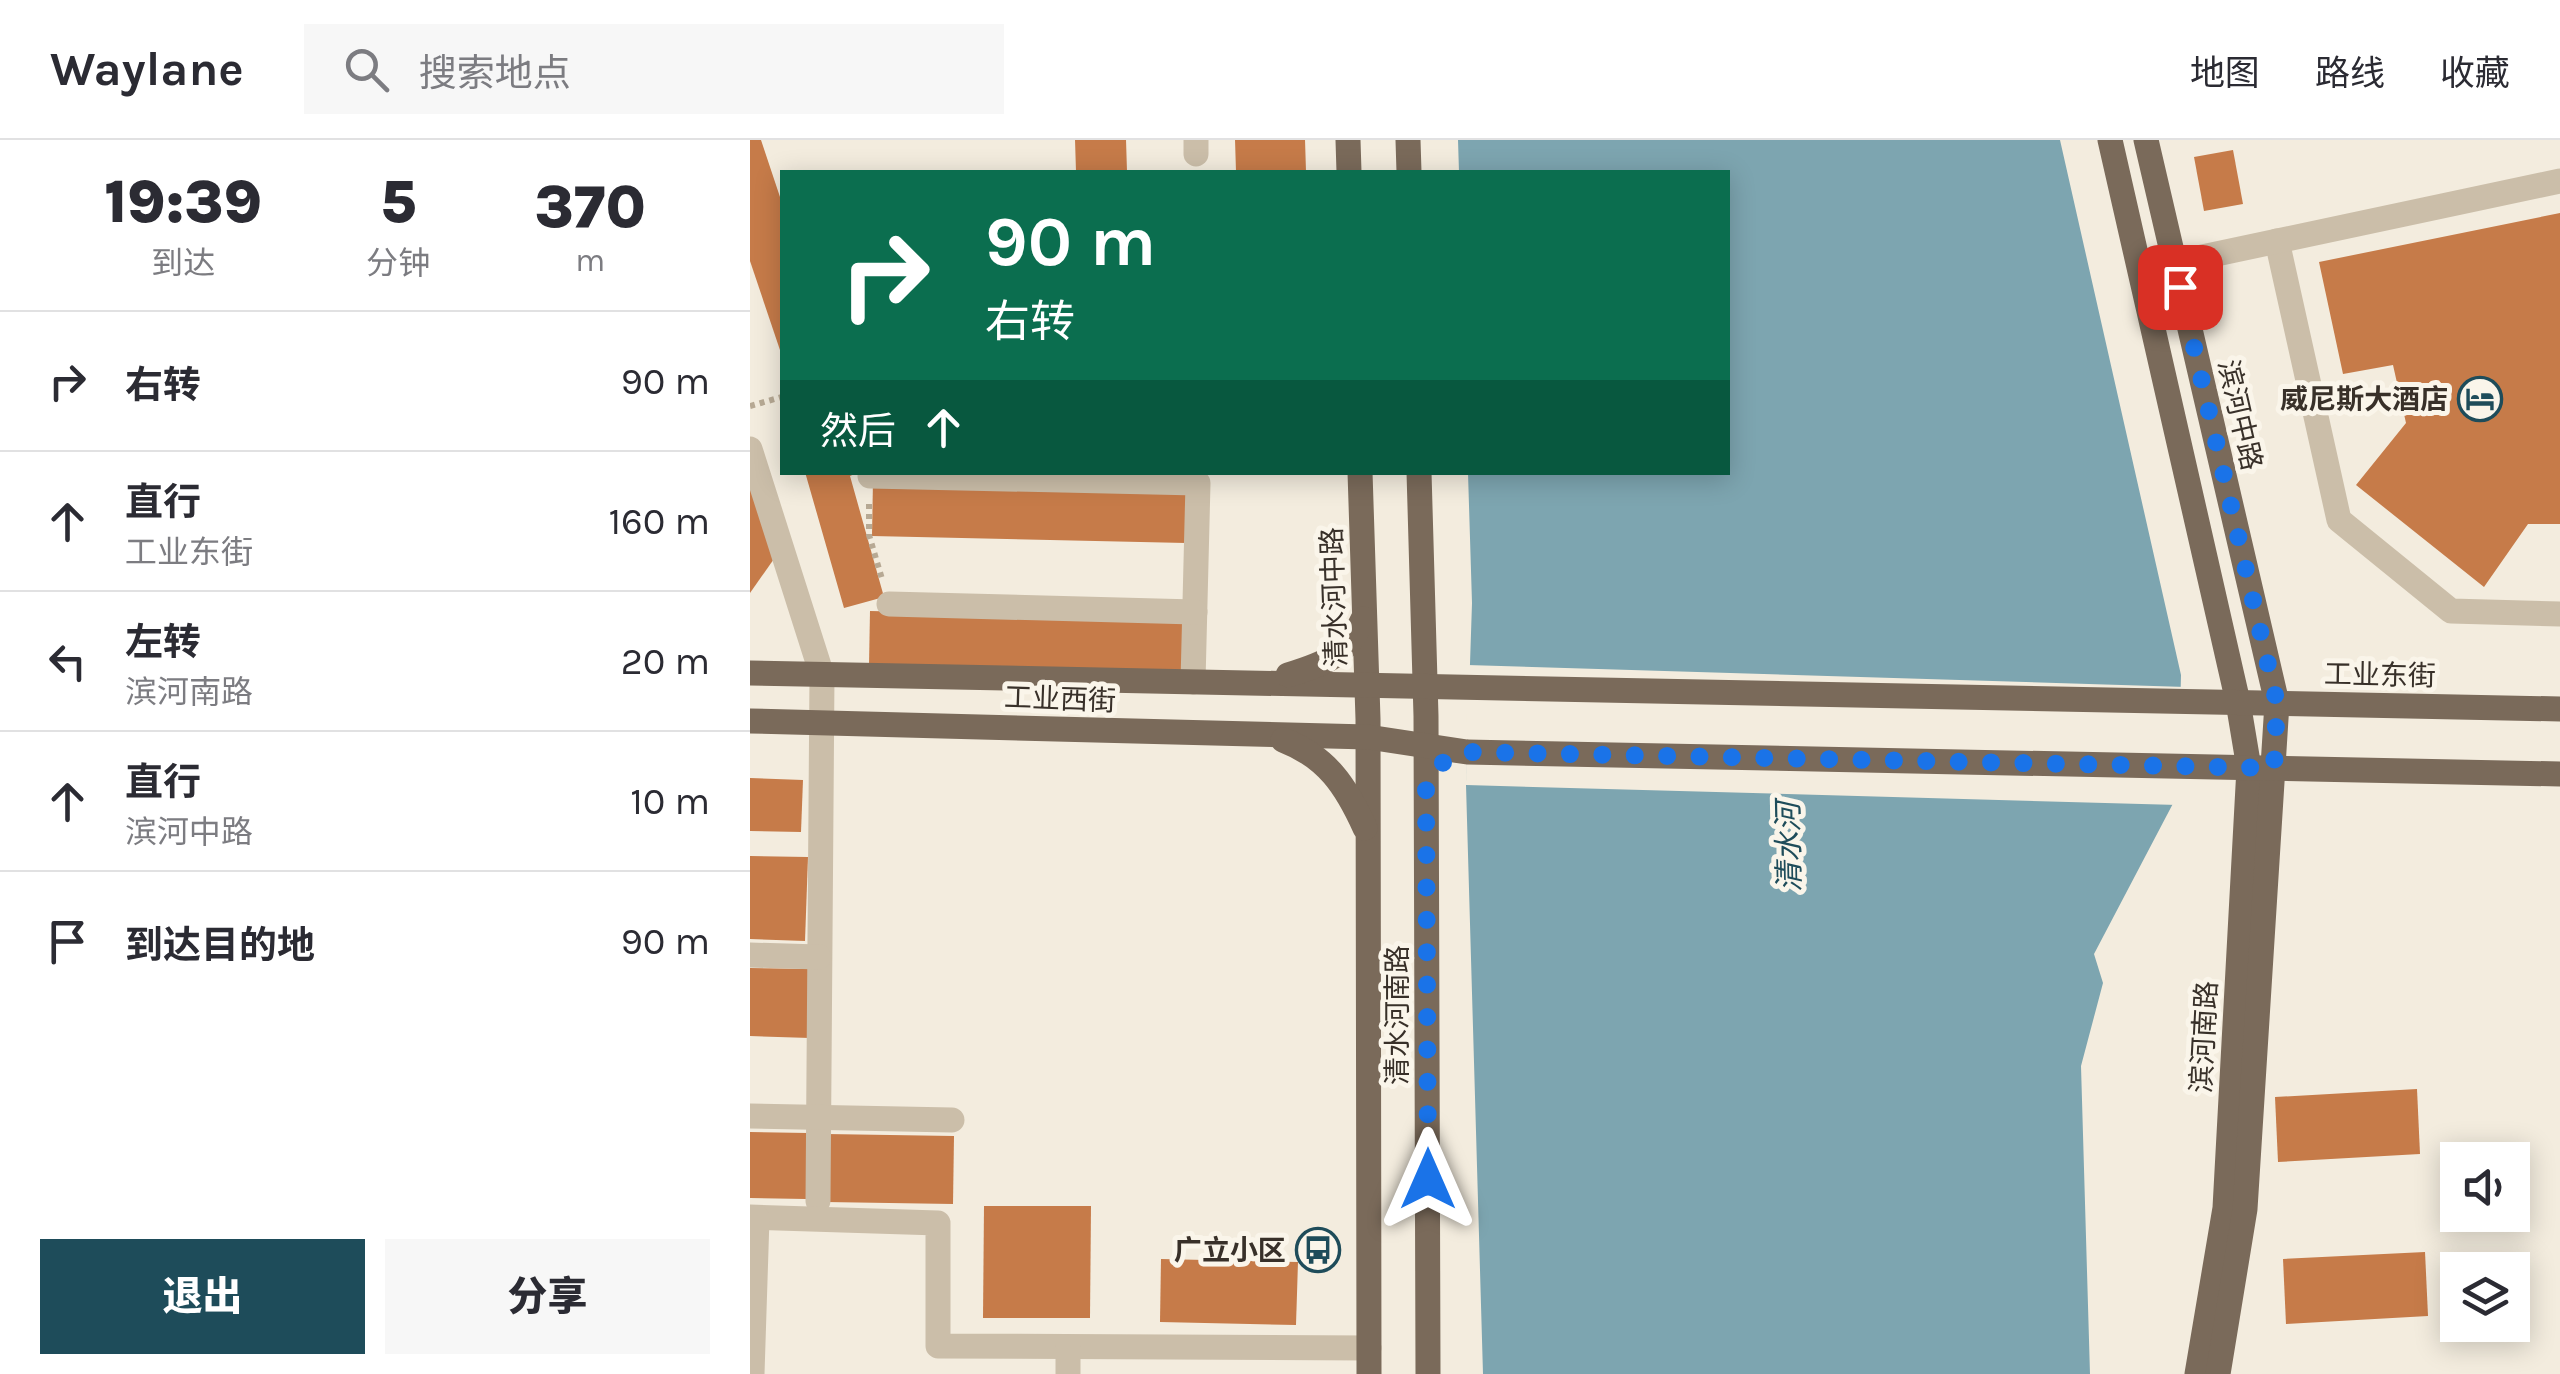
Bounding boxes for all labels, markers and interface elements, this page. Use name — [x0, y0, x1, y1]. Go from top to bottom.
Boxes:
search box — [304, 24, 1004, 114]
text: Waylane — [50, 41, 244, 97]
icon: search — [339, 42, 394, 97]
text: 搜索地点 — [419, 51, 571, 96]
text: 地图 — [2190, 53, 2260, 94]
text: 路线 — [2315, 53, 2385, 94]
text: 收藏 — [2440, 53, 2510, 94]
text: 19:39 — [104, 167, 262, 237]
text: 5 — [380, 167, 416, 237]
text: 370 — [534, 172, 646, 242]
text: 90 m — [985, 201, 1156, 283]
icon: right — [820, 210, 950, 340]
text: m — [575, 242, 605, 279]
text: 到达 — [151, 245, 215, 282]
text: 分钟 — [366, 245, 430, 282]
pin — [2138, 245, 2223, 330]
icon: arrive — [2153, 260, 2208, 315]
text: 右转 — [985, 296, 1075, 348]
icon: right — [40, 354, 95, 409]
street label: 滨河中路 — [2211, 357, 2269, 473]
text: 90 m — [621, 359, 710, 404]
text: 右转 — [125, 363, 201, 408]
hotel icon: 威尼斯大酒店 — [2457, 376, 2503, 422]
place label: 威尼斯大酒店 — [2280, 383, 2448, 416]
icon: ahead — [916, 400, 971, 455]
text: 然后 — [820, 409, 896, 454]
text: 直行 — [125, 480, 201, 525]
icon: ahead — [40, 494, 95, 549]
text: 160 m — [609, 499, 710, 544]
street label: 清水河中路 — [1315, 526, 1353, 668]
text: 工业东街 — [125, 534, 253, 571]
text: 左转 — [125, 620, 201, 665]
icon: left — [40, 634, 95, 689]
text: 20 m — [621, 639, 710, 684]
street label: 工业东街 — [2324, 658, 2436, 692]
text: 滨河南路 — [125, 674, 253, 711]
street label: 工业西街 — [1003, 681, 1117, 717]
text: 直行 — [125, 760, 201, 805]
icon: ahead — [40, 774, 95, 829]
text: 10 m — [630, 779, 710, 824]
water label: 清水河 — [1770, 797, 1808, 892]
text: 滨河中路 — [125, 814, 253, 851]
icon: arrive — [40, 914, 95, 969]
text: 90 m — [621, 919, 710, 964]
text: 到达目的地 — [125, 923, 315, 968]
street label: 清水河南路 — [1381, 945, 1414, 1085]
street label: 滨河南路 — [2185, 980, 2223, 1094]
position arrow — [1376, 1127, 1480, 1231]
map controls — [2440, 1142, 2530, 1342]
button: sound — [2440, 1142, 2530, 1232]
bus stop icon: 广立小区 — [1295, 1227, 1341, 1273]
place label: 广立小区 — [1174, 1234, 1286, 1267]
button: 退出 — [40, 1239, 365, 1354]
button: 分享 — [385, 1239, 710, 1354]
button: layers — [2440, 1252, 2530, 1342]

